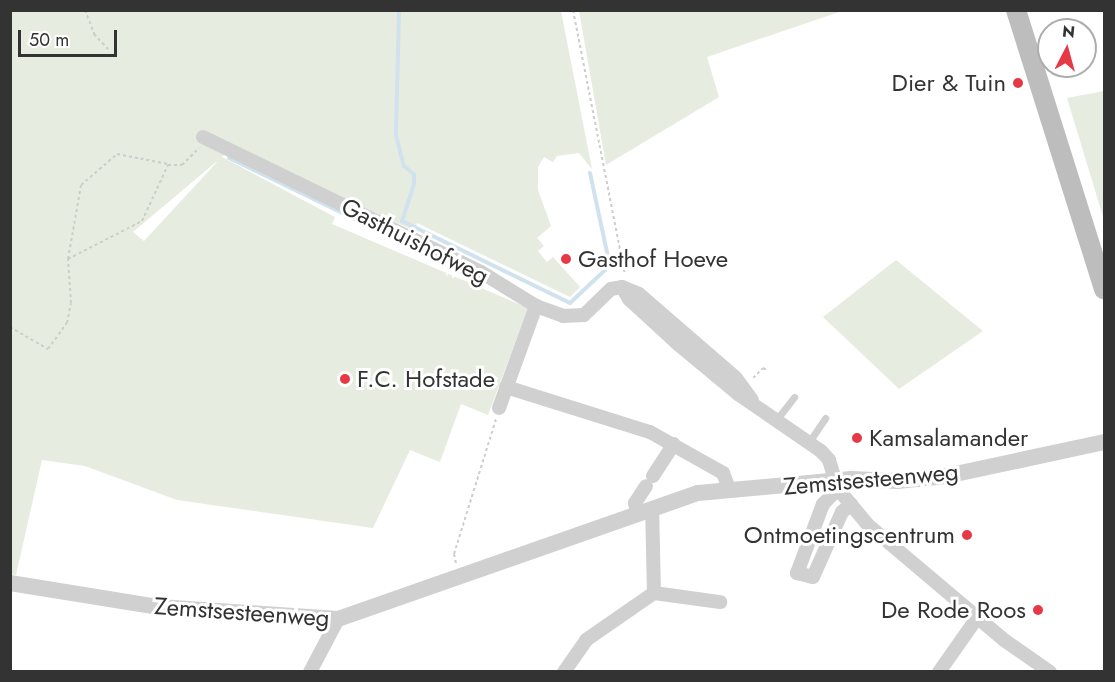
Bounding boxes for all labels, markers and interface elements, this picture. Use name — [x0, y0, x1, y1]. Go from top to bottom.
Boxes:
scale bar — [21, 18, 120, 56]
north arrow — [1037, 18, 1097, 78]
text: N — [1061, 19, 1076, 44]
text: 50 m — [29, 27, 69, 53]
place label: Dier & Tuin — [892, 69, 1006, 97]
marker: Dier & Tuin — [1011, 76, 1025, 90]
street label: Gasthuishofweg — [337, 192, 493, 290]
place label: Gasthof Hoeve — [578, 245, 728, 273]
marker: Gasthof Hoeve — [559, 252, 573, 266]
place label: F.C. Hofstade — [357, 365, 495, 393]
marker: F.C. Hofstade — [338, 372, 352, 386]
place label: Kamsalamander — [869, 424, 1028, 452]
marker: Kamsalamander — [850, 431, 864, 445]
street label: Zemstsesteenweg — [782, 457, 960, 501]
place label: Ontmoetingscentrum — [744, 521, 955, 549]
marker: Ontmoetingscentrum — [960, 528, 974, 542]
street label: Zemstsesteenweg — [153, 592, 331, 632]
place label: De Rode Roos — [881, 596, 1026, 624]
marker: De Rode Roos — [1031, 603, 1045, 617]

